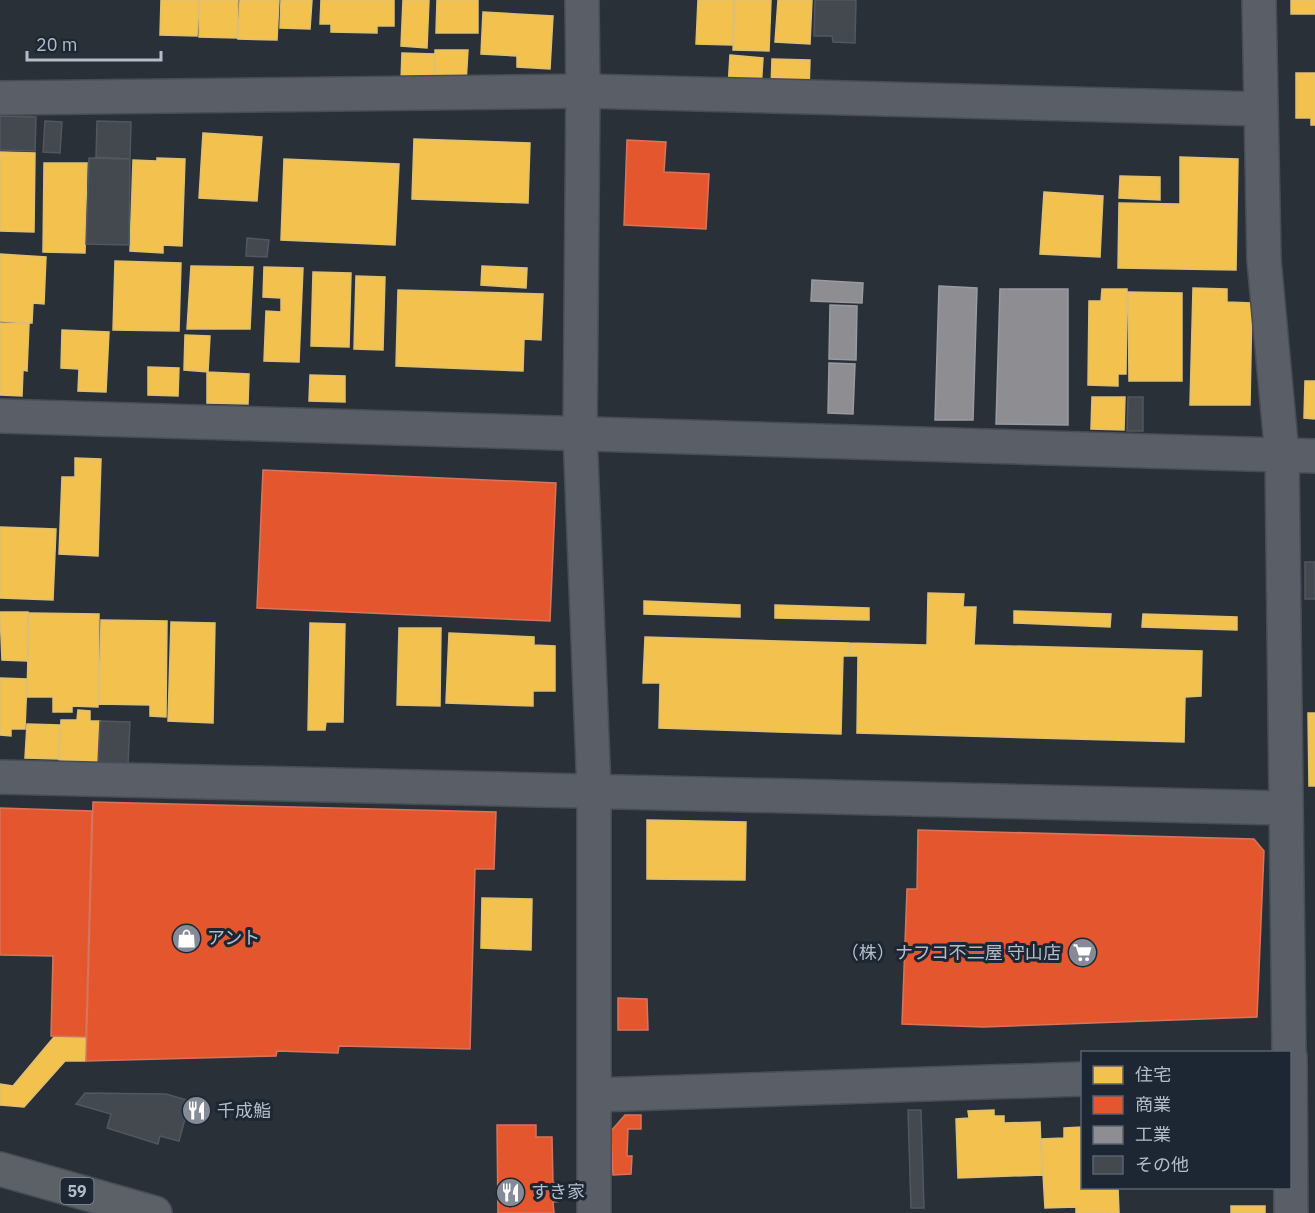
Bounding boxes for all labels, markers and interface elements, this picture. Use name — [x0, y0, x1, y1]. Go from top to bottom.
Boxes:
scale bar — [27, 24, 160, 62]
text: 20 m — [36, 33, 78, 56]
shop icon: アント — [170, 922, 202, 954]
place label: アント — [207, 926, 260, 949]
supermarket icon: （株）ナフコ不二屋 守山店 — [1066, 937, 1098, 969]
place label: （株）ナフコ不二屋 守山店 — [841, 941, 1061, 964]
legend — [1081, 1051, 1291, 1189]
text: 住宅 — [1135, 1063, 1171, 1086]
text: 商業 — [1135, 1093, 1171, 1116]
restaurant icon: 千成鮨 — [180, 1095, 212, 1127]
place label: 千成鮨 — [217, 1099, 271, 1122]
text: 工業 — [1135, 1123, 1171, 1146]
text: その他 — [1135, 1153, 1189, 1176]
restaurant icon: すき家 — [494, 1176, 526, 1208]
road number: 59 — [60, 1178, 94, 1204]
place label: すき家 — [531, 1180, 585, 1203]

